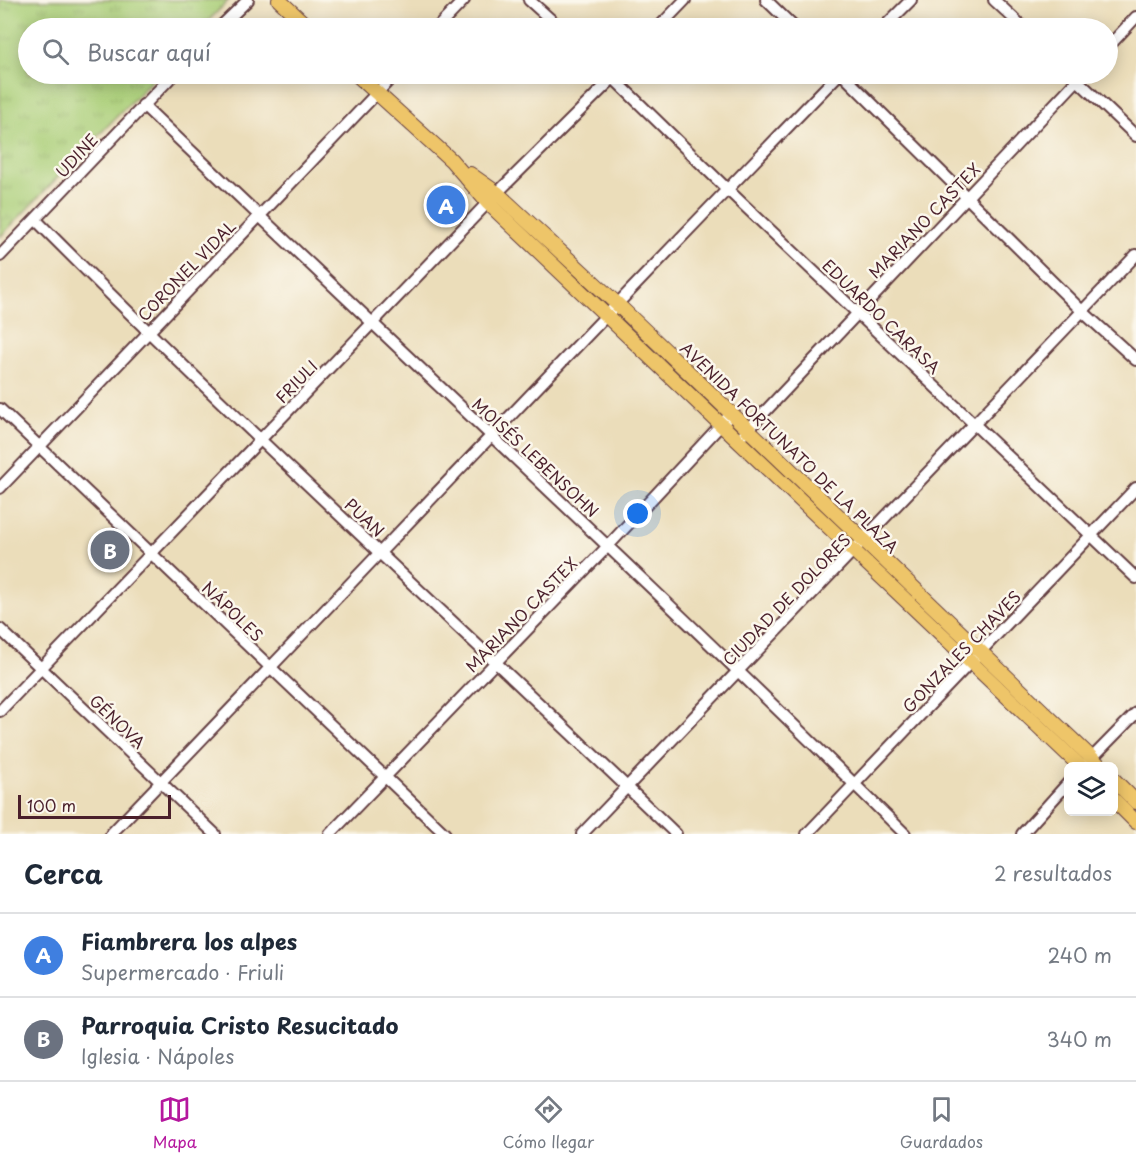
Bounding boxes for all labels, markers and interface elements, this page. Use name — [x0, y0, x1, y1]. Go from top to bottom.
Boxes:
search box — [18, 18, 1118, 84]
icon: search — [39, 35, 72, 68]
text: Buscar aquí — [87, 35, 211, 68]
street label: UDINE — [49, 128, 103, 182]
street label: MARIANO CASTEX — [862, 157, 986, 283]
pin: A — [426, 182, 466, 228]
street label: CORONEL VIDAL — [131, 214, 241, 326]
street label: EDUARDO CARASA — [817, 253, 947, 379]
street label: AVENIDA FORTUNATO DE LA PLAZA — [676, 336, 904, 558]
street label: FRIULI — [269, 354, 323, 408]
street label: MOISÉS LEBENSOHN — [467, 392, 605, 522]
street label: PUAN — [340, 492, 390, 542]
your location — [623, 499, 652, 528]
street label: CIUDAD DE DOLORES — [716, 527, 856, 671]
pin: B — [90, 528, 130, 572]
street label: MARIANO CASTEX — [459, 551, 583, 677]
street label: NÁPOLES — [197, 575, 269, 647]
street label: GONZALES CHAVES — [896, 585, 1026, 717]
street label: GÉNOVA — [85, 688, 151, 754]
map controls — [1064, 762, 1118, 816]
button: layers — [1064, 762, 1118, 816]
scale bar — [18, 792, 171, 820]
text: 100 m — [27, 793, 76, 817]
text: Cerca — [24, 854, 103, 893]
text: 2 resultados — [994, 858, 1112, 888]
text: Fiambrera los alpes — [81, 924, 297, 957]
text: A — [36, 940, 51, 970]
text: 240 m — [1047, 940, 1112, 970]
text: Supermercado · Friuli — [81, 957, 284, 987]
text: Parroquia Cristo Resucitado — [81, 1008, 399, 1041]
text: B — [37, 1024, 50, 1054]
text: 340 m — [1047, 1024, 1112, 1054]
text: Iglesia · Nápoles — [81, 1041, 234, 1071]
tab: Mapa — [153, 1093, 197, 1153]
tab: Cómo llegar — [503, 1093, 594, 1153]
tab: Guardados — [900, 1093, 983, 1153]

